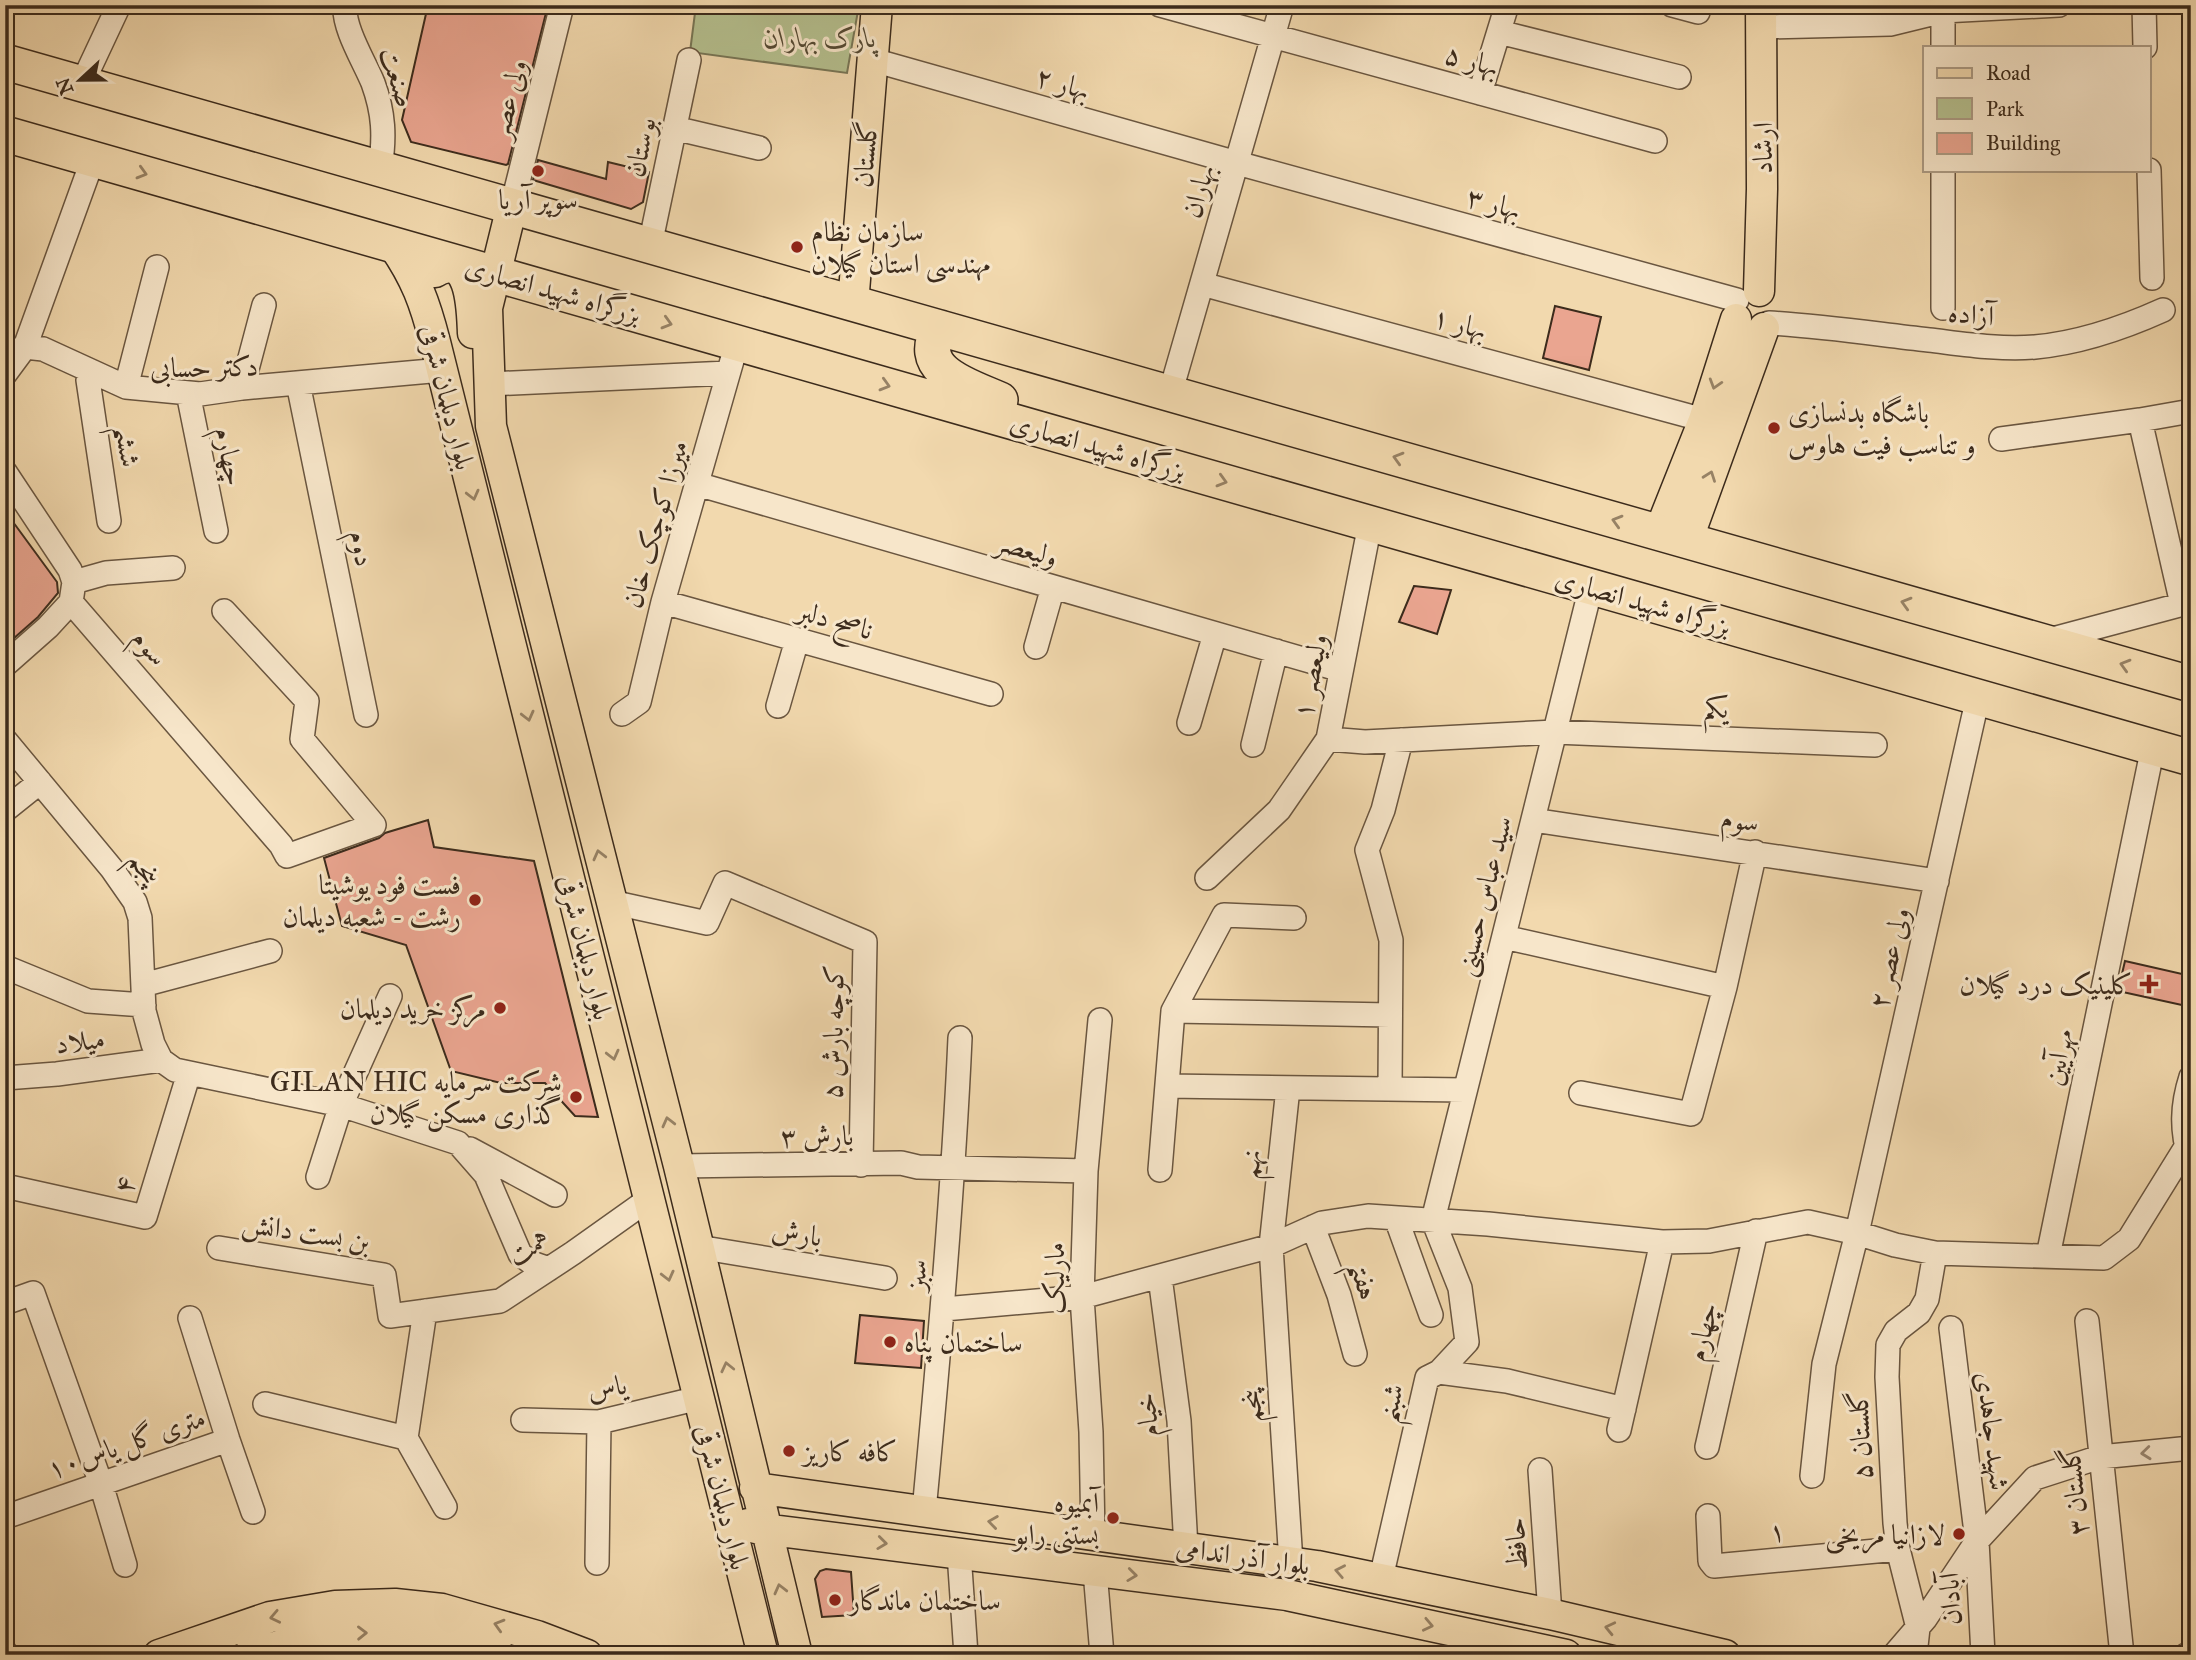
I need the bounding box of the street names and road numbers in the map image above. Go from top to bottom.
street label: بهار ۵ [1441,36,1503,85]
street label: صنعت [372,42,424,112]
street label: ولی عصر [481,56,536,145]
street label: بهار ۲ [1032,59,1094,108]
street label: بوستان [617,114,663,180]
street label: گلستان [845,119,885,189]
street label: ارشاد [1745,122,1780,174]
street label: بهاران [1174,160,1223,222]
street label: بهار ۳ [1463,179,1525,228]
street label: بزرگراه شهید انصاری [461,247,645,333]
street label: آزاده [1946,295,1998,334]
street label: بهار ۱ [1429,299,1491,348]
street label: بلوار دیلمان شرقی [412,320,483,474]
street label: دکتر حسابی [150,349,258,387]
street label: بزرگراه شهید انصاری [1006,403,1190,489]
street label: ششم [98,423,148,471]
street label: چهارم [200,423,253,490]
street label: میرزا کوچک خان [614,436,697,612]
street label: ولیعصر [989,523,1062,575]
street label: دوم [334,527,383,571]
street label: بزرگراه شهید انصاری [1551,559,1735,645]
street label: ناصح دلبر [788,592,877,654]
street label: سوم [119,621,176,678]
street label: ولیعصر ۱ [1285,631,1336,721]
street label: یکم [1703,690,1731,735]
street label: سوم [1718,800,1761,847]
street label: سید عباس حسینی [1446,812,1523,980]
street label: پنجم [114,844,170,899]
street label: بلوار دیلمان شرقی [550,870,621,1024]
street label: ولی عصر ۲ [1860,904,1919,1012]
street label: کوچه بارش ۵ [814,964,854,1100]
street label: میلاد [53,1021,107,1061]
street label: مهرآیین [2035,1025,2082,1089]
street label: بارش ۳ [780,1118,854,1154]
street label: نهم [1231,1148,1278,1181]
street label: ۴ [105,1172,143,1198]
street label: بن بست دانش [239,1205,373,1260]
street label: بارش [769,1212,825,1254]
street label: همت [500,1221,556,1273]
street label: مارلیک [1037,1242,1072,1314]
street label: هفتم [1332,1256,1387,1307]
street label: سبز [897,1258,935,1295]
street label: چهارم [1678,1299,1733,1367]
street label: یاس [585,1366,631,1407]
street label: شهید جاهدی [1967,1370,2018,1492]
street label: شبنم [1368,1380,1421,1428]
street label: پنجم [1232,1385,1279,1424]
street label: گلستان ۵ [1840,1389,1880,1481]
street label: خیام [1127,1390,1174,1439]
street label: ۱۰متری گل یاس [42,1400,210,1488]
street label: بلوار دیلمان شرقی [687,1420,758,1574]
street label: گلستان ۳ [2052,1445,2096,1537]
street label: ۱ [1767,1513,1787,1549]
street label: حافظ [1497,1517,1535,1571]
street label: بلوار آذر اندامی [1174,1529,1312,1583]
street label: آبادان [1931,1569,1969,1626]

